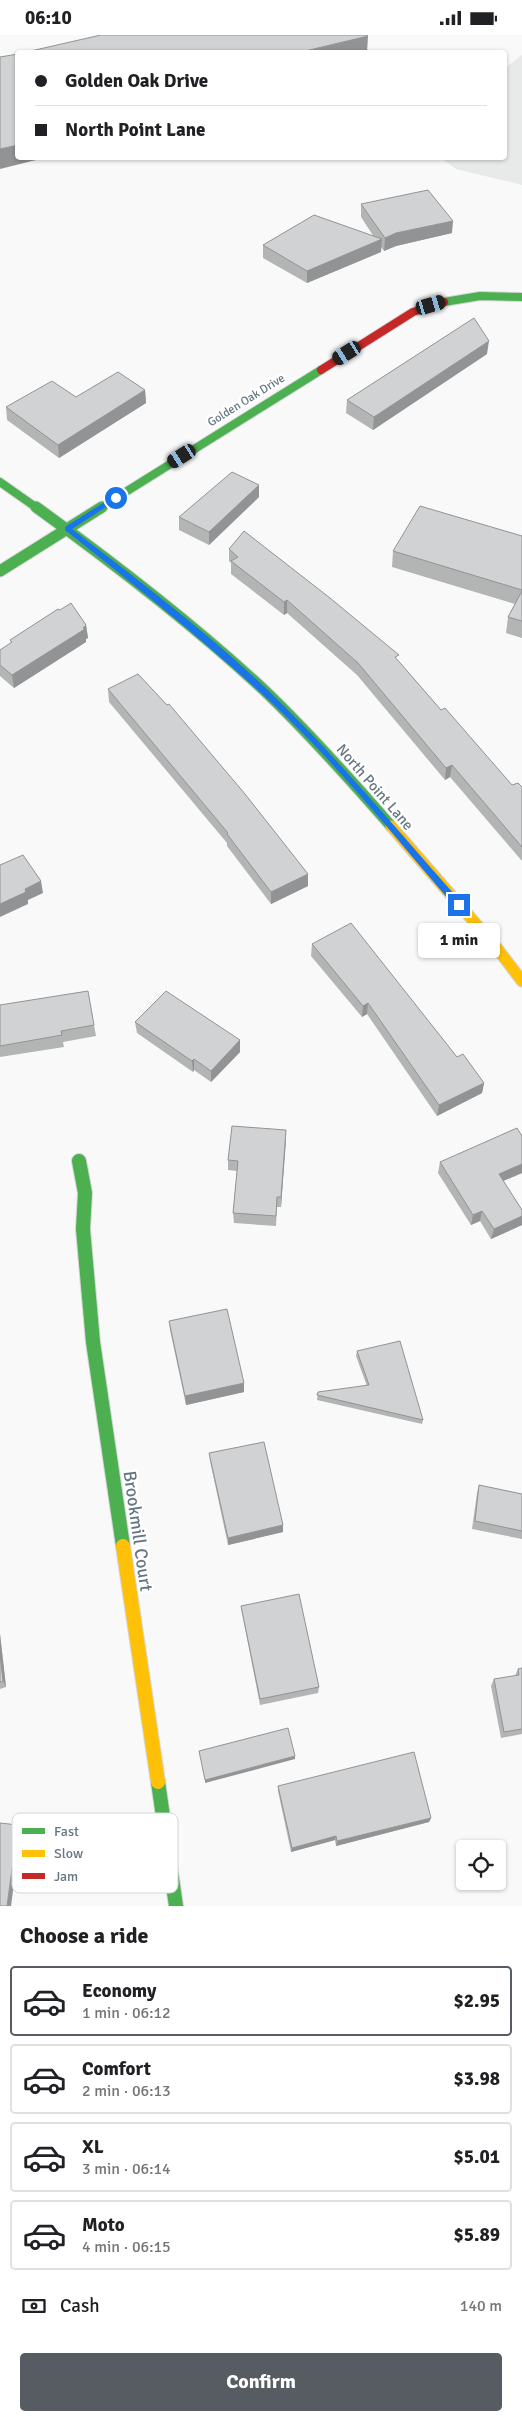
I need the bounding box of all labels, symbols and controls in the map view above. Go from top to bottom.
text: 06:10 [25,6,72,30]
text: Golden Oak Drive [65,69,208,93]
text: North Point Lane [65,118,206,142]
car [414,294,447,316]
car [330,339,363,367]
street label: Golden Oak Drive [205,371,288,430]
car [165,442,198,470]
route start [105,487,127,509]
street label: North Point Lane [333,740,417,834]
route end [448,894,470,916]
callout: 1 min [418,923,500,957]
text: 1 min [440,930,478,950]
street label: Brookmill Court [119,1469,157,1593]
legend [12,1813,178,1893]
text: Fast [54,1823,79,1840]
map controls [456,1840,506,1890]
button: locate [456,1840,506,1890]
text: Slow [54,1845,83,1862]
text: Jam [54,1868,78,1885]
text: Choose a ride [20,1922,148,1949]
icon: car [22,1979,67,2024]
text: Economy [82,1979,156,2003]
text: $2.95 [454,1989,500,2013]
text: 1 min · 06:12 [82,2003,171,2023]
icon: car [22,2057,67,2102]
text: Comfort [82,2057,151,2081]
text: $3.98 [454,2067,500,2091]
text: 2 min · 06:13 [82,2081,171,2101]
icon: car [22,2135,67,2180]
text: XL [82,2135,104,2159]
text: $5.01 [454,2145,500,2169]
text: 3 min · 06:14 [82,2159,171,2179]
icon: car [22,2213,67,2258]
text: Moto [82,2213,125,2237]
text: $5.89 [454,2223,500,2247]
text: 4 min · 06:15 [82,2237,171,2257]
icon: cash [20,2292,48,2320]
text: Cash [60,2294,100,2318]
text: 140 m [460,2296,502,2316]
button: Confirm [20,2353,502,2411]

